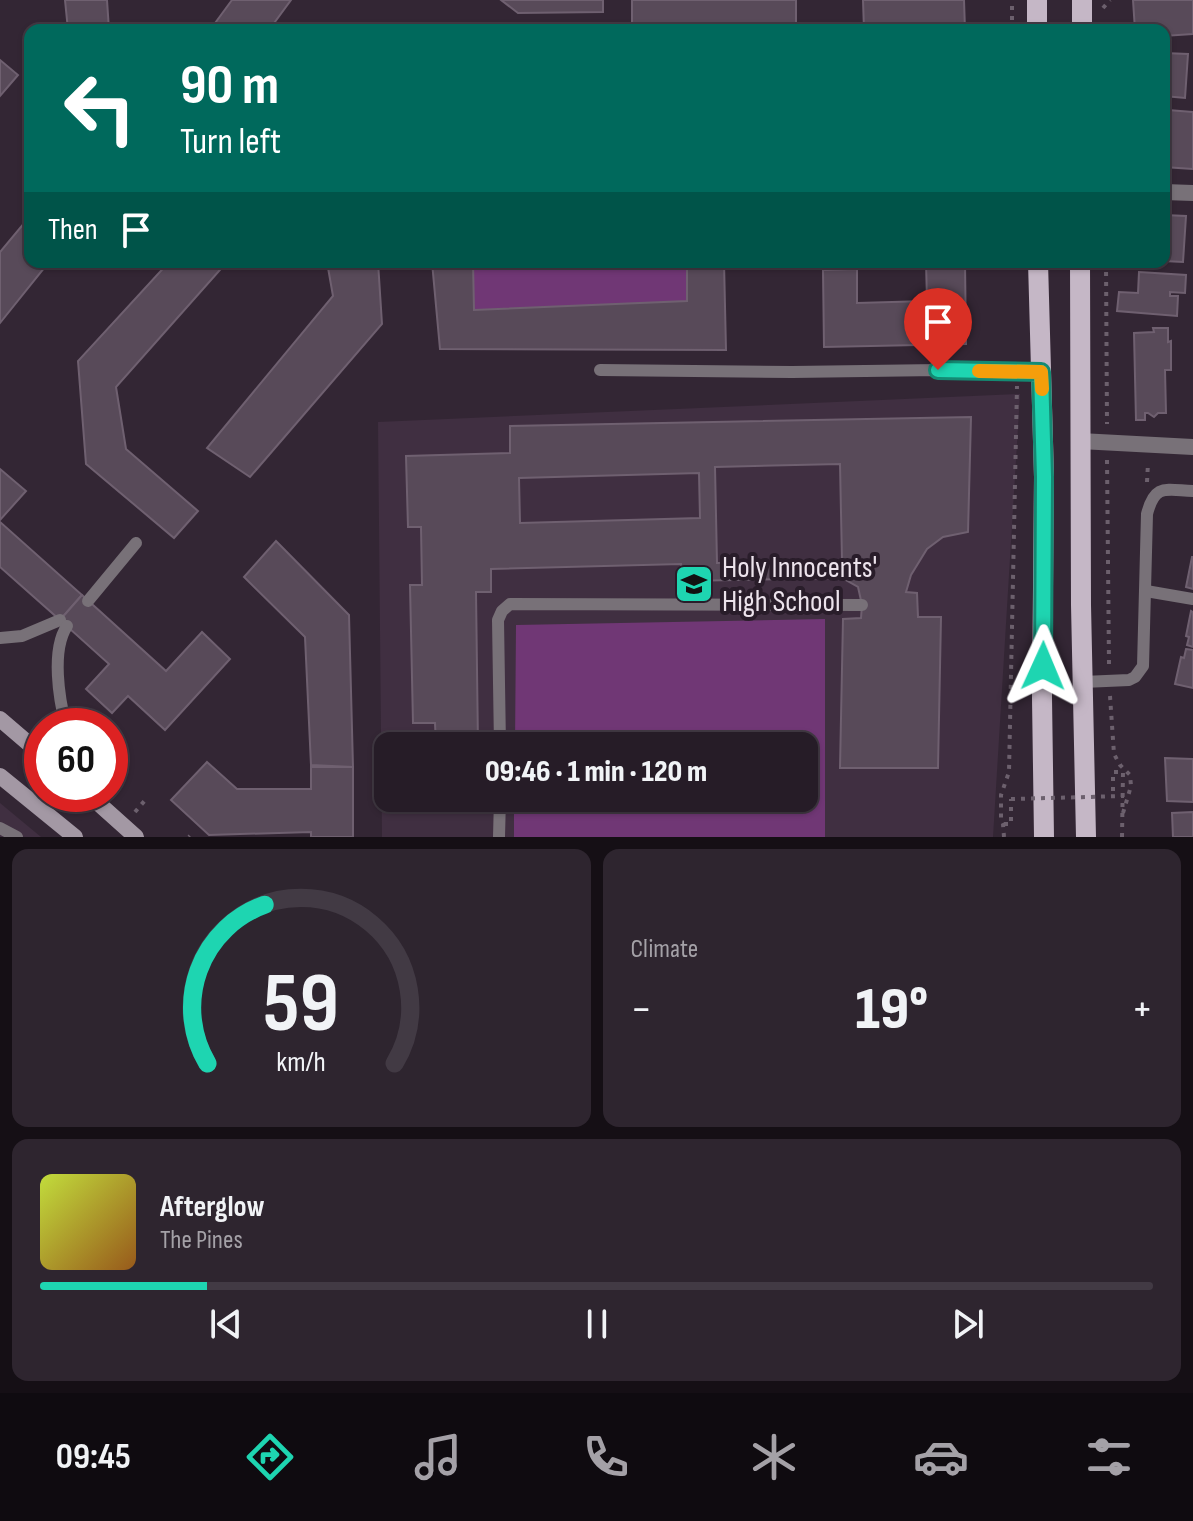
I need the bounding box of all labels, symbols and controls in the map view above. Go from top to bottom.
text: 90 m [180,53,279,120]
icon: left [48,56,152,160]
text: Turn left [180,121,281,164]
icon: arrive [114,208,158,252]
text: Then [48,212,98,248]
pin [904,288,972,370]
icon: arrive [916,300,960,344]
place label: Holy Innocents' High School [722,550,877,620]
school or university icon: Holy Innocents' High School [673,563,715,605]
position arrow [1001,624,1085,708]
speed limit sign: 60 [24,708,128,812]
text: 09:46 · 1 min · 120 m [485,754,707,790]
text: Climate [631,934,698,965]
text: 59 [263,955,339,1055]
text: 19° [855,974,928,1046]
text: − [631,983,652,1036]
text: + [1131,983,1153,1036]
text: km/h [277,1045,326,1080]
text: Afterglow [160,1189,265,1225]
text: The Pines [160,1225,243,1256]
icon: previous [204,1302,248,1346]
icon: pause [575,1302,619,1346]
icon: next [946,1302,990,1346]
icon: directions [242,1429,298,1485]
icon: music [410,1429,466,1485]
icon: phone [578,1429,634,1485]
icon: climate [746,1429,802,1485]
icon: car [913,1429,969,1485]
icon: filters [1081,1429,1137,1485]
text: 09:45 [56,1436,131,1479]

